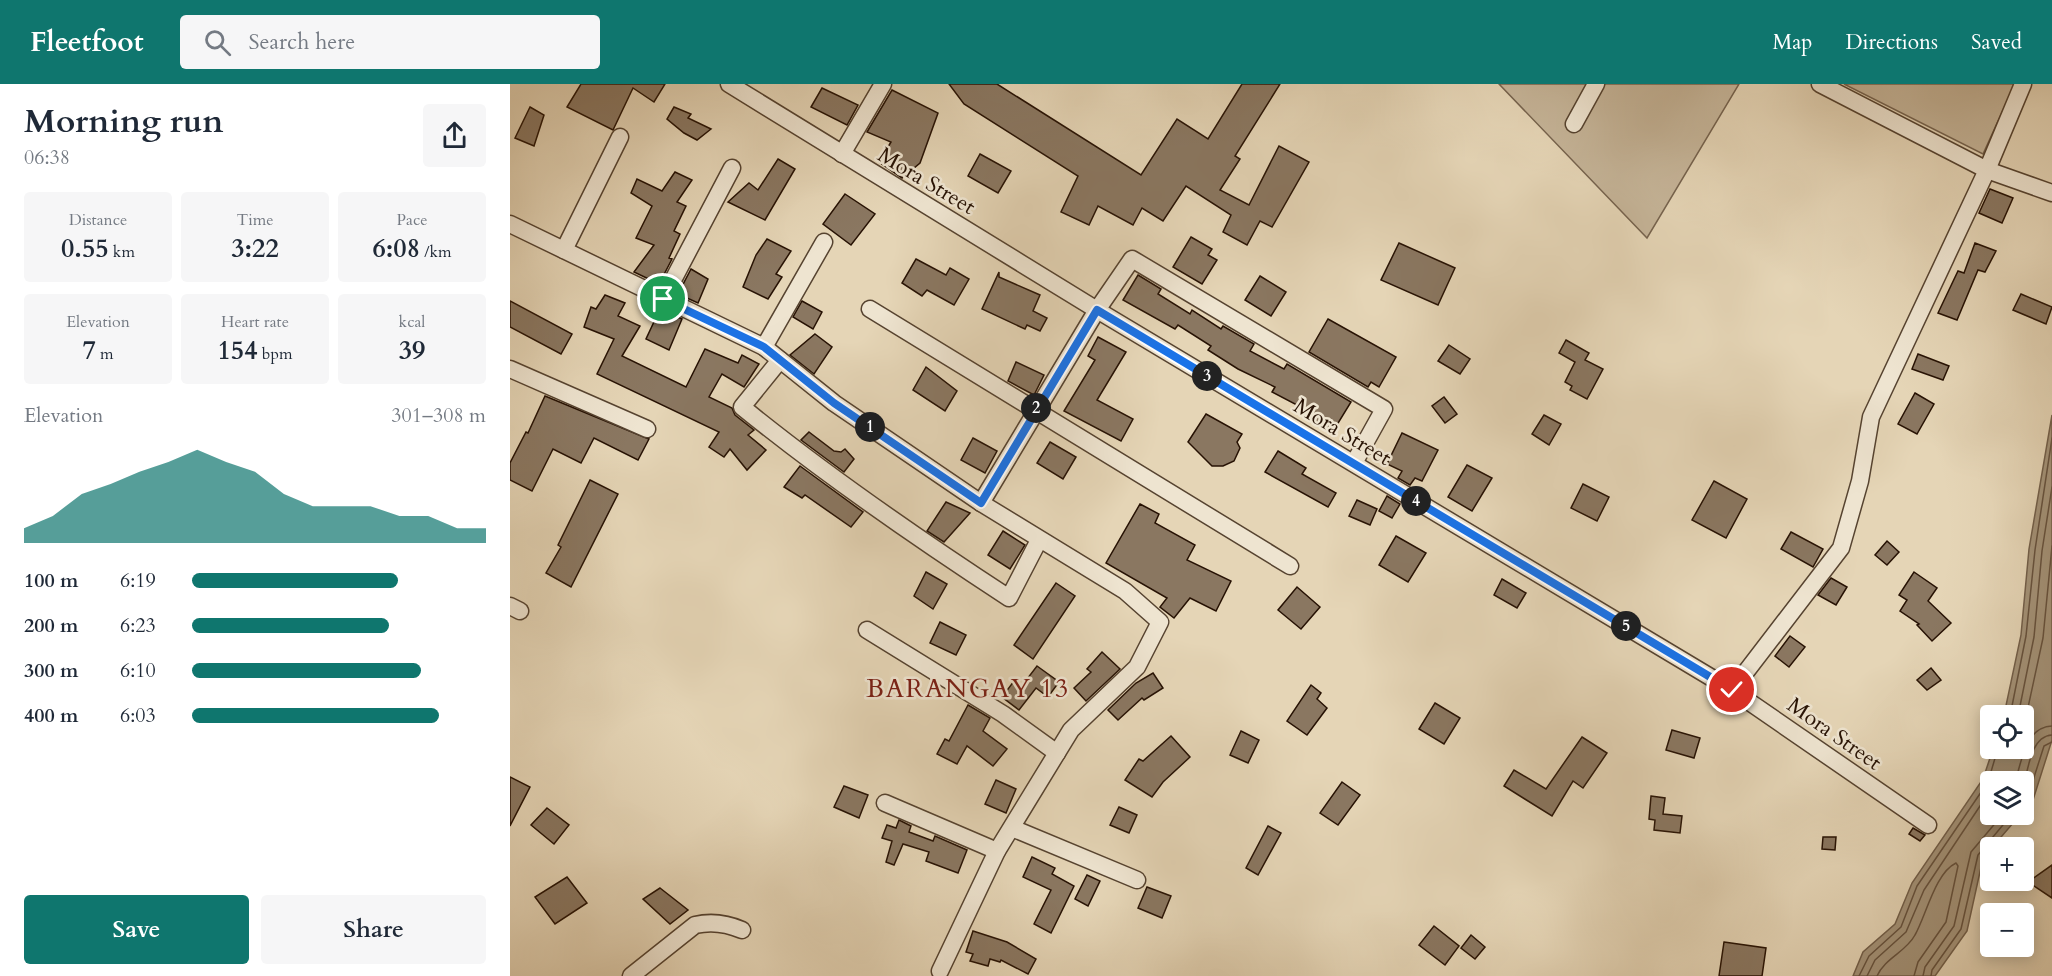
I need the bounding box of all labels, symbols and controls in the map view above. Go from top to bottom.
search box [180,15,600,69]
text: Fleetfoot [30,23,144,61]
icon: search [201,26,234,59]
text: Search here [249,27,355,57]
text: Map [1772,28,1812,57]
text: Directions [1845,28,1938,57]
text: Saved [1971,28,2022,57]
text: Morning run [24,99,224,144]
button: share [423,104,486,167]
street label: Mora Street [872,140,981,222]
text: 06:38 [24,144,70,171]
text: Distance [69,209,127,231]
text: Time [236,209,274,231]
text: Pace [397,209,427,231]
text: 0.55 [61,231,109,266]
text: 3:22 [231,231,279,266]
text: 6:08 [372,231,420,266]
text: km [109,241,135,263]
text: /km [420,241,452,263]
pin [637,273,688,324]
icon: arrive [646,282,679,315]
text: Elevation [66,311,130,333]
text: Heart rate [221,311,289,333]
text: kcal [399,311,425,333]
text: 7 [82,333,96,368]
text: 154 [218,333,258,368]
text: 39 [399,333,425,368]
text: m [96,343,114,365]
text: bpm [258,343,292,365]
pin: 3 [1192,361,1222,391]
text: 3 [1203,365,1211,387]
street label: Mora Street [1288,391,1397,473]
pin: 2 [1021,393,1051,423]
text: 2 [1032,397,1040,419]
text: Elevation [24,402,103,429]
text: 301–308 m [391,402,486,429]
pin: 1 [855,412,885,442]
text: 1 [866,416,874,438]
pin: 4 [1401,486,1431,516]
text: 4 [1412,490,1420,512]
text: 100 m [24,567,79,594]
text: 6:19 [120,567,156,594]
pin: 5 [1611,611,1641,641]
text: 200 m [24,612,79,639]
text: 6:23 [120,612,156,639]
text: 5 [1622,615,1630,637]
text: 300 m [24,657,79,684]
text: 6:10 [120,657,156,684]
pin [1706,664,1757,715]
district label: BARANGAY 13 [866,671,1070,706]
icon: check [1715,673,1748,706]
street label: Mora Street [1781,690,1888,777]
text: 400 m [24,702,79,729]
text: 6:03 [120,702,156,729]
map controls [1980,705,2034,957]
button: locate [1980,705,2034,759]
button: layers [1980,771,2034,825]
button: + [1980,837,2034,891]
button: Save [24,895,249,964]
button: Share [261,895,486,964]
button: − [1980,903,2034,957]

